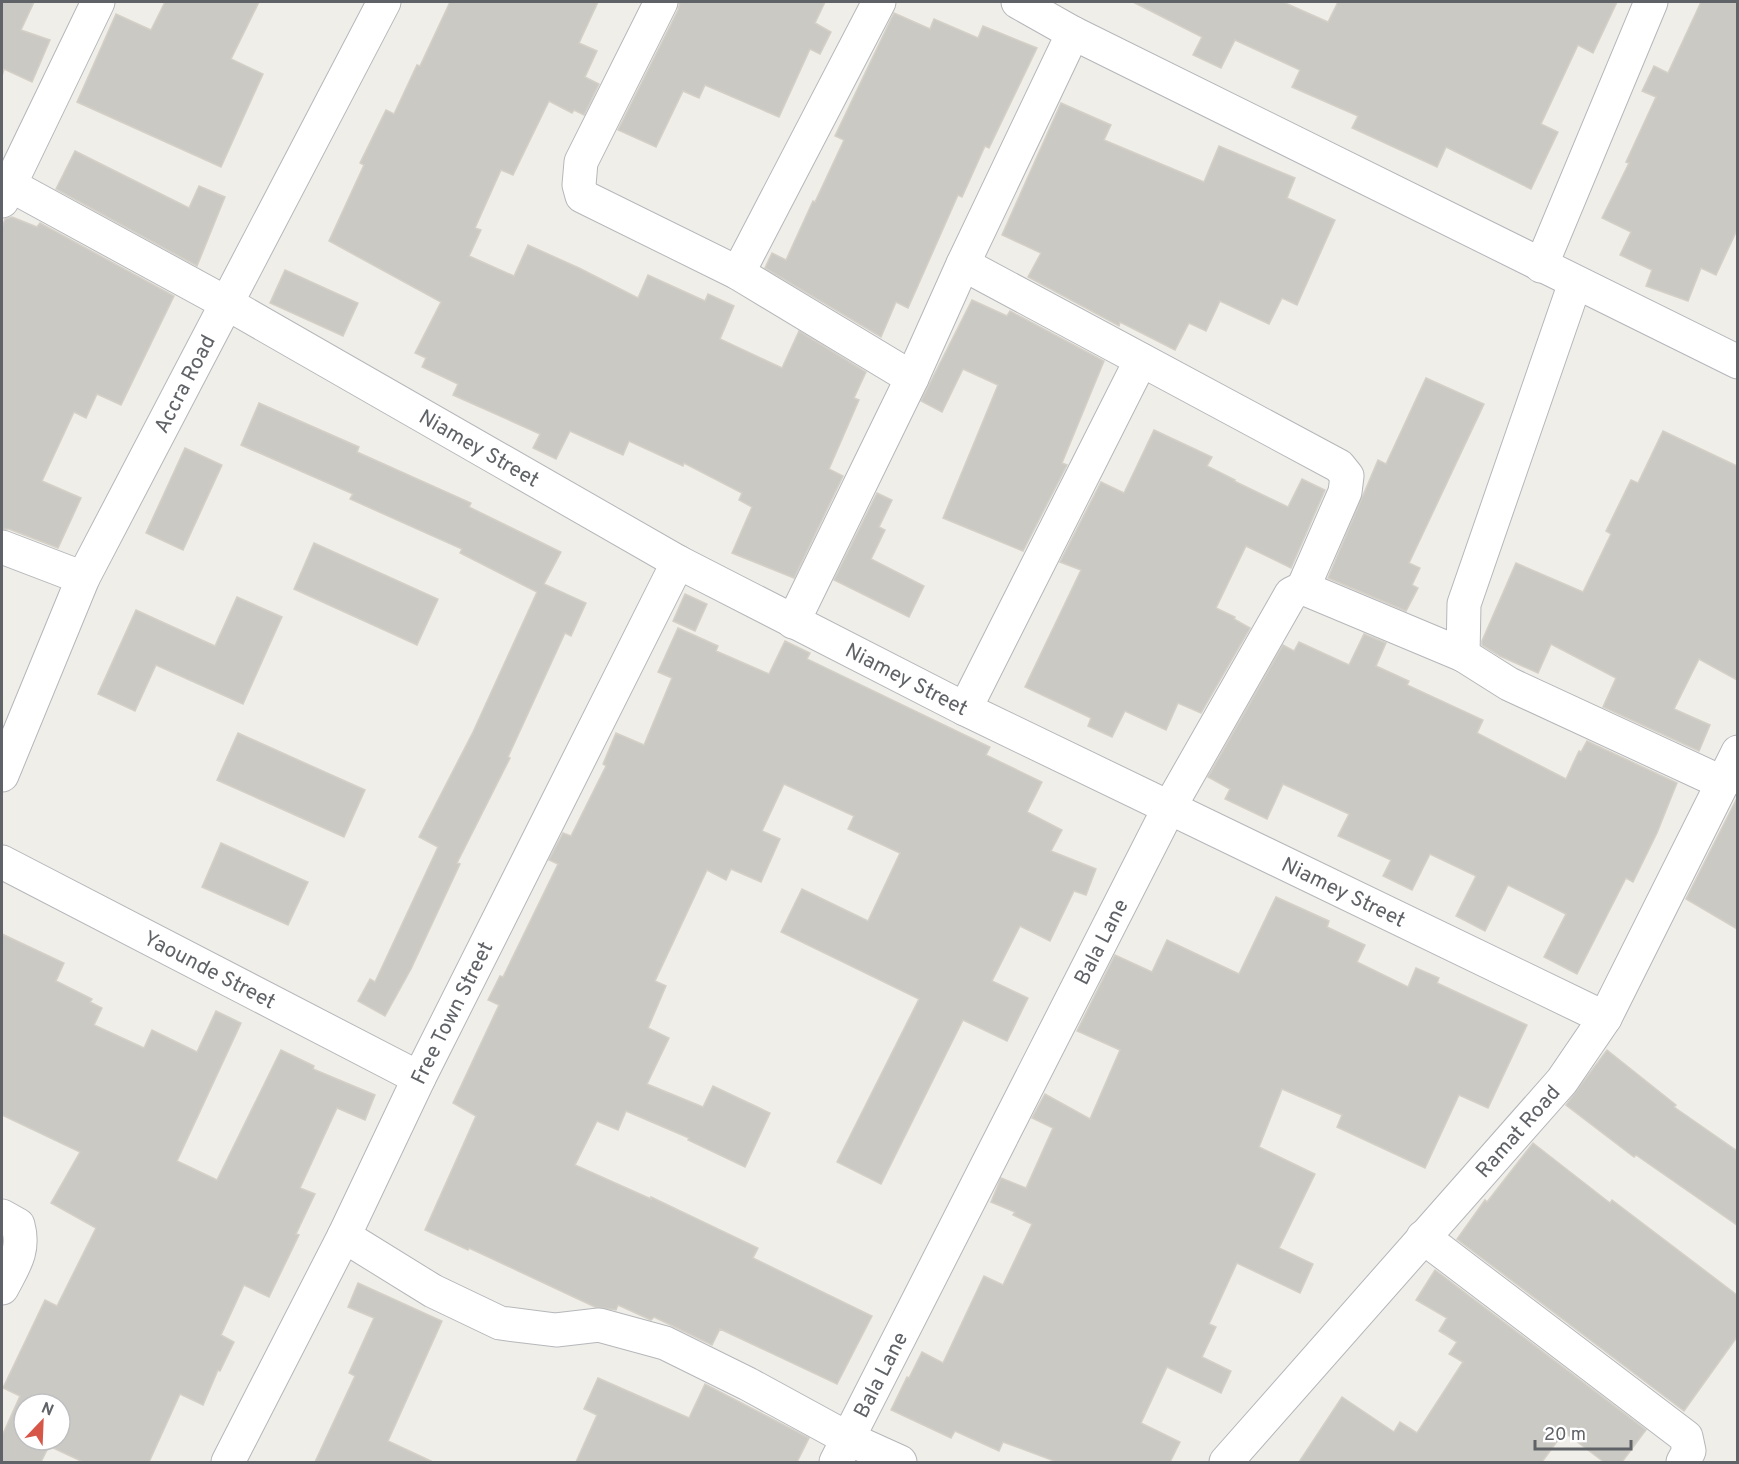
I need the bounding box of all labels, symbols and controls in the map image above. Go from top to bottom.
street label: Accra Road [149,331,223,439]
street label: Niamey Street [413,404,544,495]
street label: Niamey Street [840,638,972,723]
street label: Niamey Street [1277,852,1409,935]
street label: Bala Lane [1069,895,1135,990]
street label: Yaounde Street [138,926,280,1016]
street label: Free Town Street [406,937,500,1089]
street label: Ramat Road [1471,1080,1567,1184]
street label: Bala Lane [849,1328,915,1423]
north arrow [12,1392,72,1452]
text: N [38,1399,56,1421]
scale bar [1535,1413,1631,1451]
text: 20 m [1544,1424,1586,1447]

